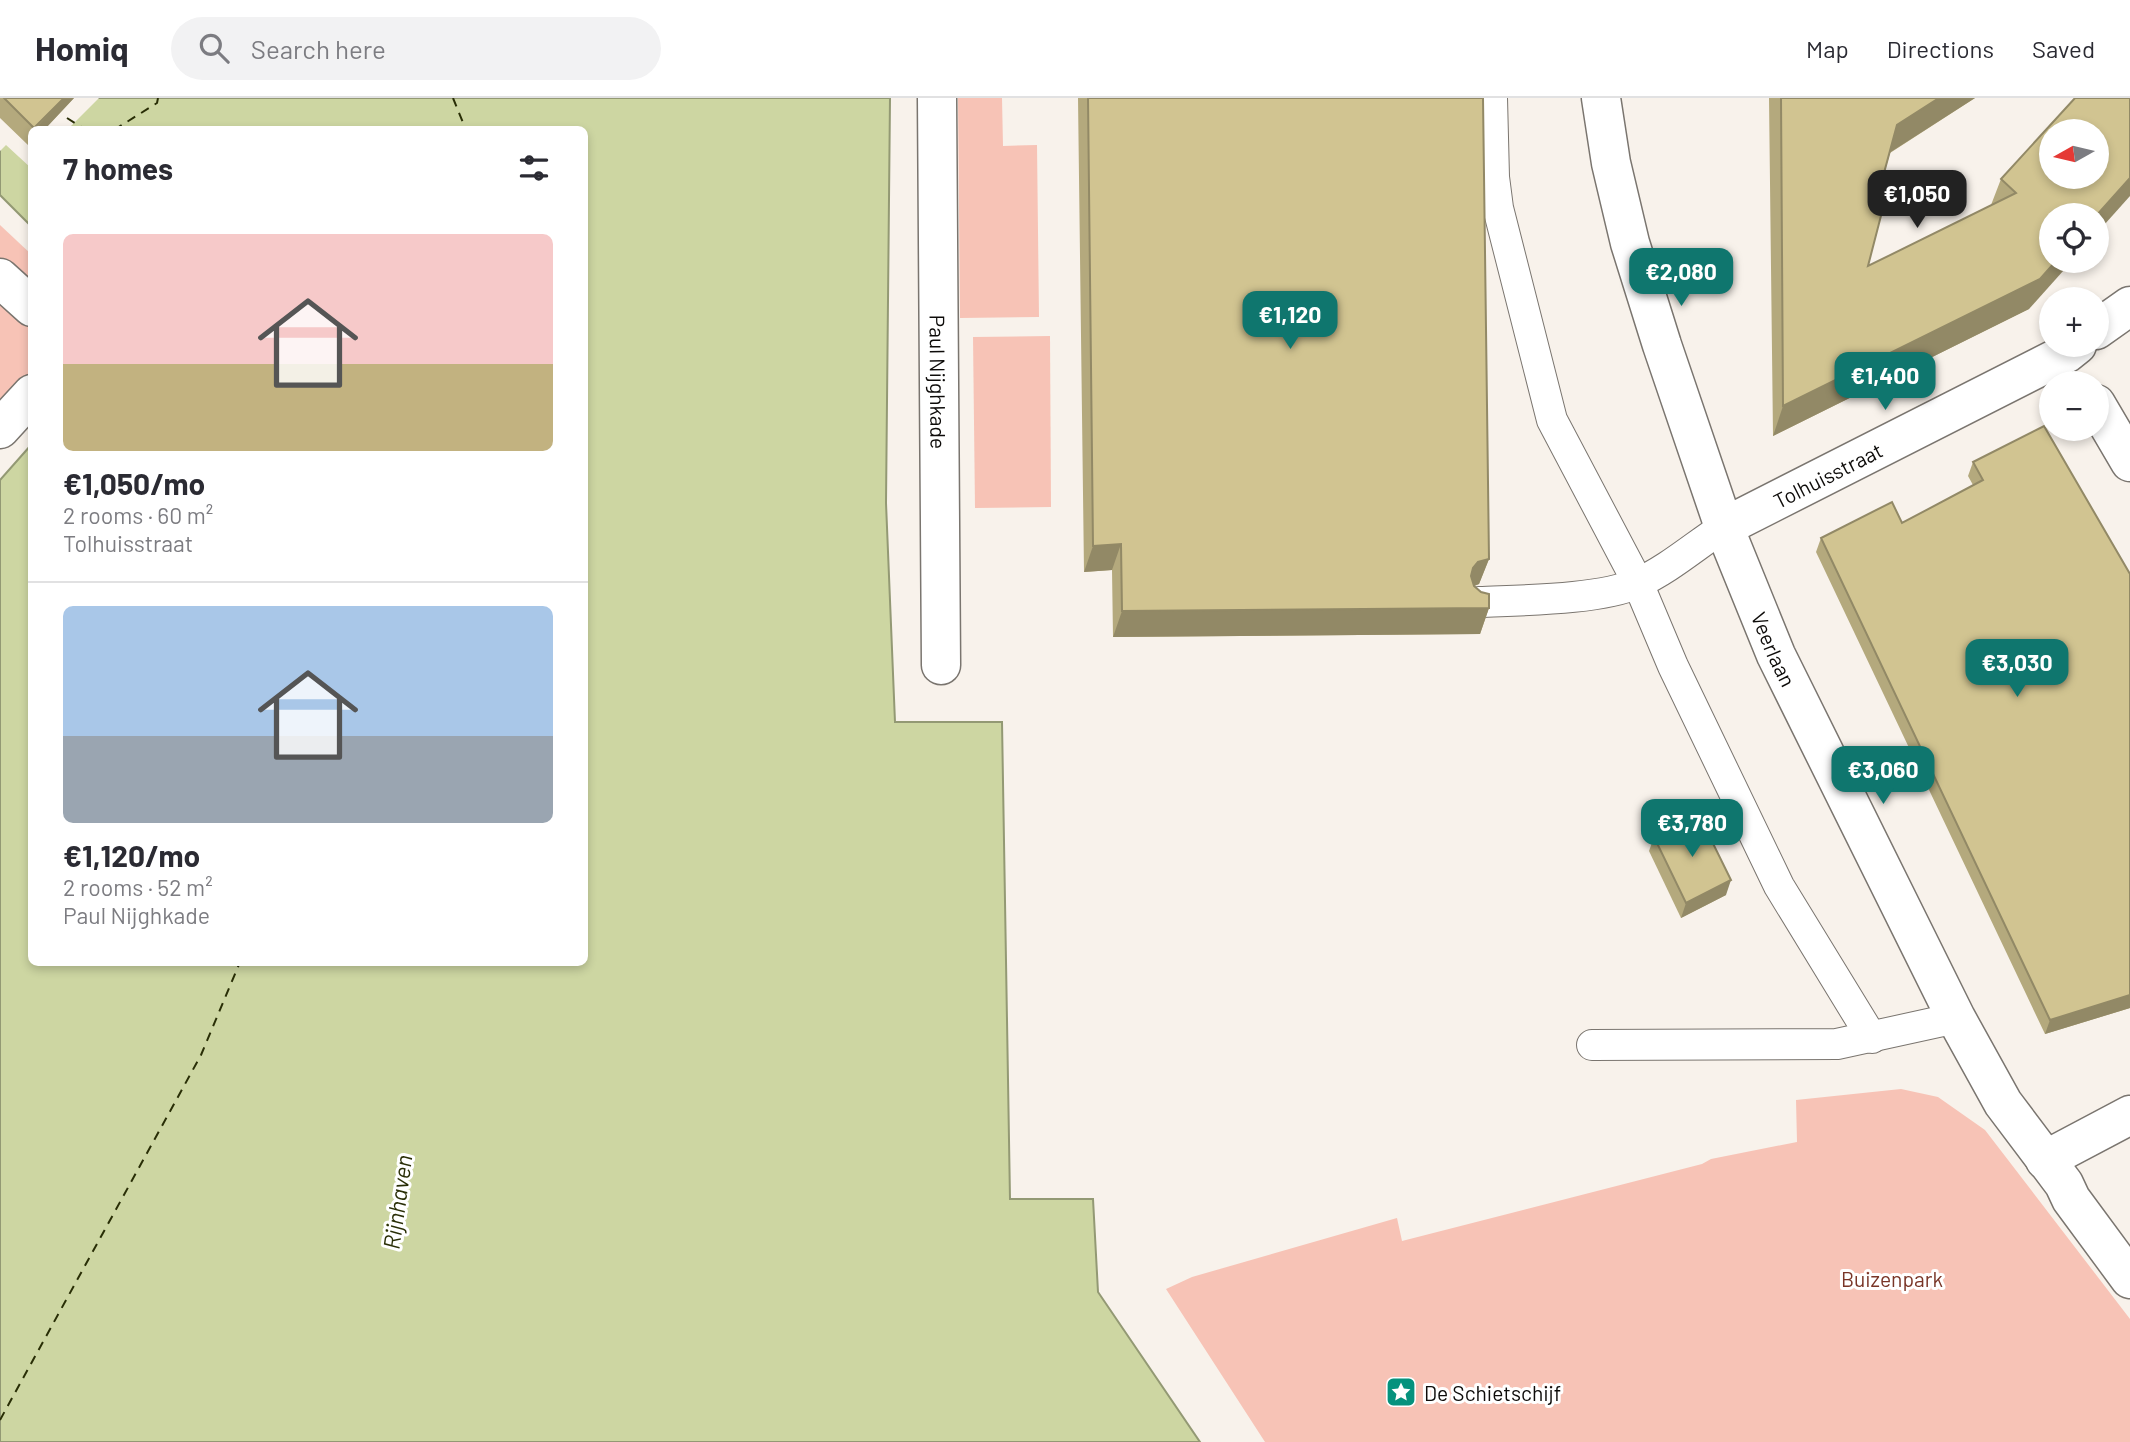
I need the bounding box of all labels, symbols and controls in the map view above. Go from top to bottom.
search box [171,17,661,80]
text: Homiq [35,28,129,68]
icon: search [195,29,233,67]
text: Search here [251,33,386,64]
text: Map [1806,34,1849,63]
text: Directions [1887,34,1994,63]
text: Saved [2032,34,2095,63]
north arrow [2039,119,2109,189]
map controls [2039,119,2109,441]
icon: filters [515,149,553,187]
text: 7 homes [63,150,173,186]
pin: €1,050 [1860,170,1974,230]
text: €1,050 [1884,179,1950,207]
button: locate [2039,203,2109,273]
pin: €2,080 [1624,248,1738,308]
text: €2,080 [1645,257,1717,285]
icon: home [245,280,371,406]
button: + [2039,287,2109,357]
pin: €1,120 [1233,292,1347,351]
text: €1,120 [1259,300,1321,328]
street label: Paul Nijghkade [926,315,952,449]
pin: €1,400 [1828,352,1942,412]
text: €1,400 [1851,361,1919,389]
button: − [2039,371,2109,441]
street label: Tolhuisstraat [1769,436,1886,513]
text: €1,050/mo [63,465,205,501]
text: 2 rooms · 60 m² [63,501,213,529]
text: Tolhuisstraat [63,529,193,557]
street label: Veerlaan [1747,608,1802,690]
pin: €3,030 [1960,640,2074,699]
text: €3,030 [1981,648,2053,676]
icon: home [245,652,371,778]
pin: €3,060 [1826,746,1940,806]
text: €3,060 [1847,755,1919,783]
pin: €3,780 [1635,800,1749,859]
text: €3,780 [1657,808,1727,836]
text: €1,120/mo [63,837,200,873]
text: 2 rooms · 52 m² [63,873,213,901]
text: Paul Nijghkade [63,901,210,929]
water label: Rijnhaven [377,1153,417,1251]
park label: Buizenpark [1841,1266,1943,1291]
place icon: De Schietschijf [1384,1375,1418,1409]
place label: De Schietschijf [1424,1380,1561,1405]

